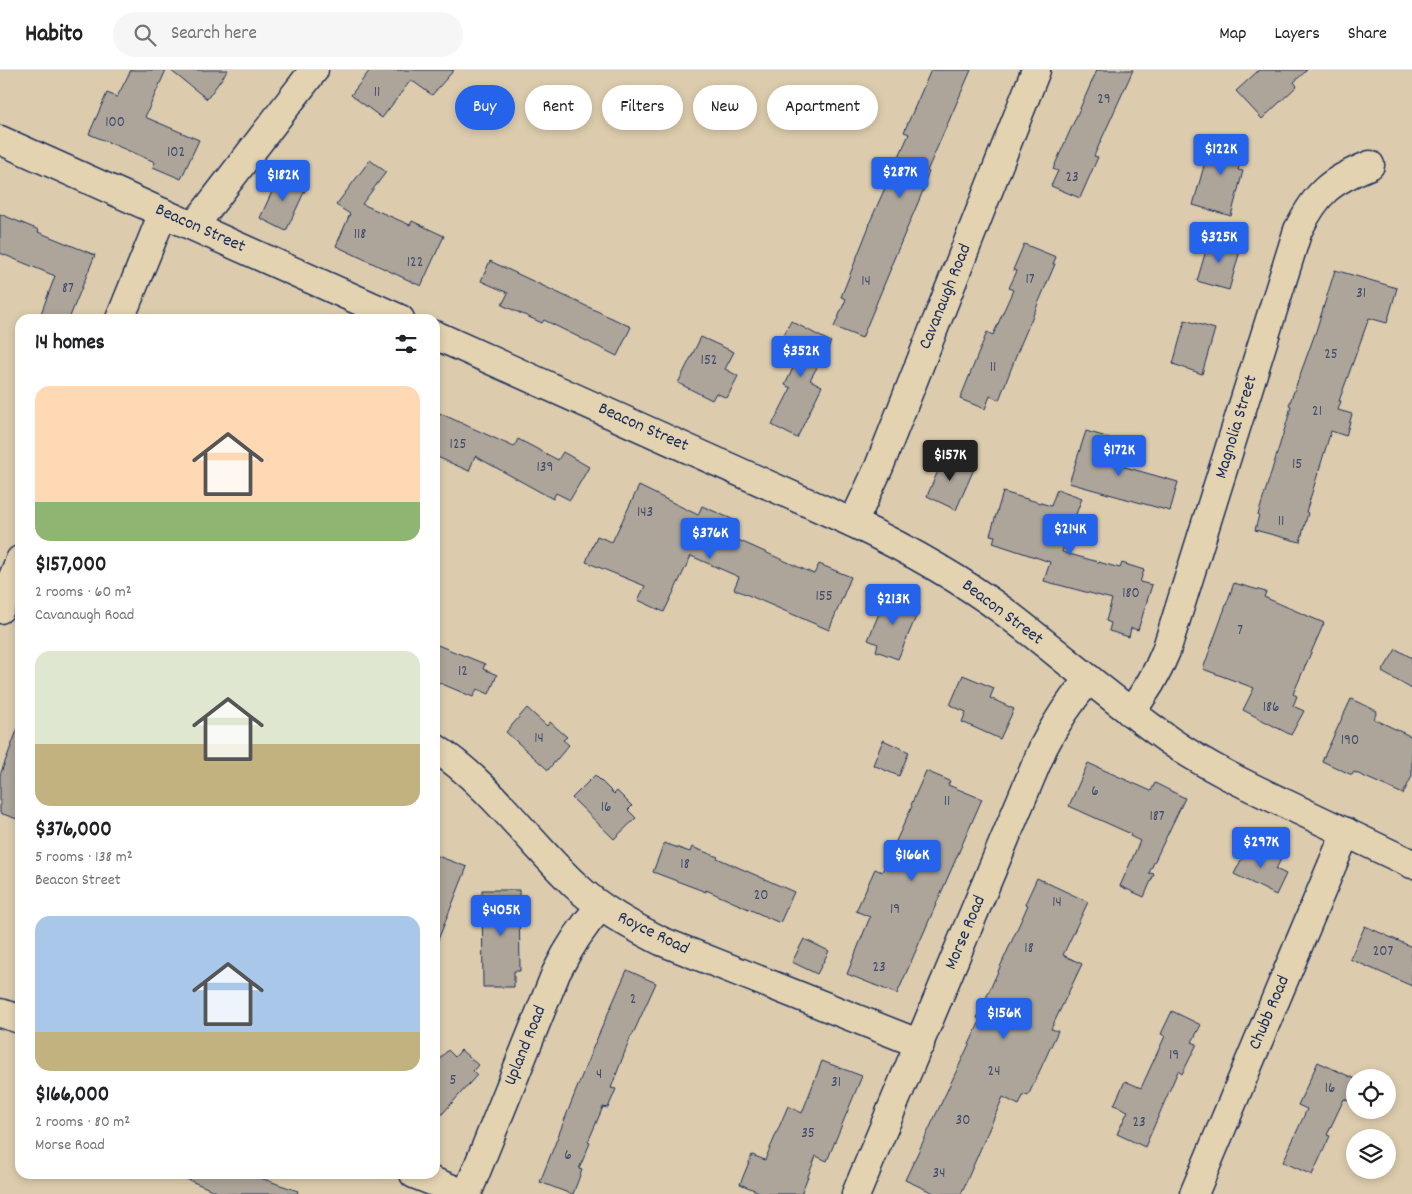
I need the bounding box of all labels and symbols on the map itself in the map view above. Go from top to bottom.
house number: 11 [374,82,380,104]
house number: 29 [1097,89,1111,111]
house number: 100 [105,112,125,134]
pin: $122K [1186,134,1256,176]
house number: 102 [167,142,185,164]
pin: $287K [865,156,935,199]
pin: $182K [248,160,318,202]
house number: 23 [1065,167,1079,189]
street label: Beacon Street [151,198,249,260]
pin: $325K [1184,222,1254,264]
house number: 118 [354,224,366,246]
street label: Cavanaugh Road [913,241,979,353]
house number: 122 [407,252,423,274]
house number: 17 [1025,269,1035,291]
house number: 14 [861,271,871,293]
house number: 87 [62,278,74,300]
house number: 31 [1356,283,1366,305]
pin: $352K [766,336,836,378]
house number: 25 [1324,344,1338,366]
house number: 152 [701,350,717,372]
house number: 11 [990,357,996,379]
street label: Magnolia Street [1209,372,1265,482]
street label: Beacon Street [594,397,692,459]
house number: 21 [1312,401,1322,423]
house number: 125 [450,434,466,456]
pin: $172K [1084,434,1154,477]
pin: $157K [915,440,985,482]
house number: 15 [1292,454,1302,476]
house number: 139 [537,457,553,479]
house number: 143 [637,502,653,524]
house number: 11 [1278,511,1284,533]
pin: $214K [1035,514,1105,556]
pin: $376K [675,518,745,560]
street label: Beacon Street [956,574,1048,652]
house number: 180 [1122,583,1140,605]
pin: $213K [858,584,928,626]
house number: 155 [815,586,833,608]
house number: 7 [1237,620,1243,642]
house number: 12 [458,661,468,683]
house number: 186 [1263,697,1279,719]
house number: 14 [534,728,544,750]
house number: 190 [1341,730,1359,752]
house number: 6 [1091,781,1099,803]
house number: 11 [944,791,950,813]
house number: 16 [601,797,611,819]
house number: 187 [1149,806,1165,828]
pin: $297K [1226,826,1296,869]
pin: $166K [877,840,947,882]
house number: 18 [680,854,690,876]
house number: 20 [754,885,768,907]
street label: Morse Road [939,892,993,974]
house number: 14 [1052,892,1062,914]
pin: $405K [466,894,536,937]
house number: 19 [890,899,900,921]
street label: Royce Road [613,906,693,962]
house number: 18 [1024,938,1034,960]
house number: 207 [1373,941,1393,963]
house number: 23 [872,957,886,979]
street label: Chubb Road [1243,972,1297,1054]
house number: 2 [630,989,636,1011]
pin: $156K [969,998,1039,1040]
street label: Upland Road [499,1002,553,1090]
house number: 19 [1169,1045,1179,1067]
house number: 24 [988,1061,1000,1083]
house number: 4 [596,1064,602,1086]
house number: 5 [450,1070,457,1092]
house number: 31 [831,1072,841,1094]
house number: 16 [1325,1078,1335,1100]
house number: 30 [956,1110,970,1132]
house number: 23 [1132,1112,1146,1134]
house number: 35 [801,1123,815,1145]
house number: 6 [564,1145,572,1167]
house number: 34 [933,1163,945,1185]

